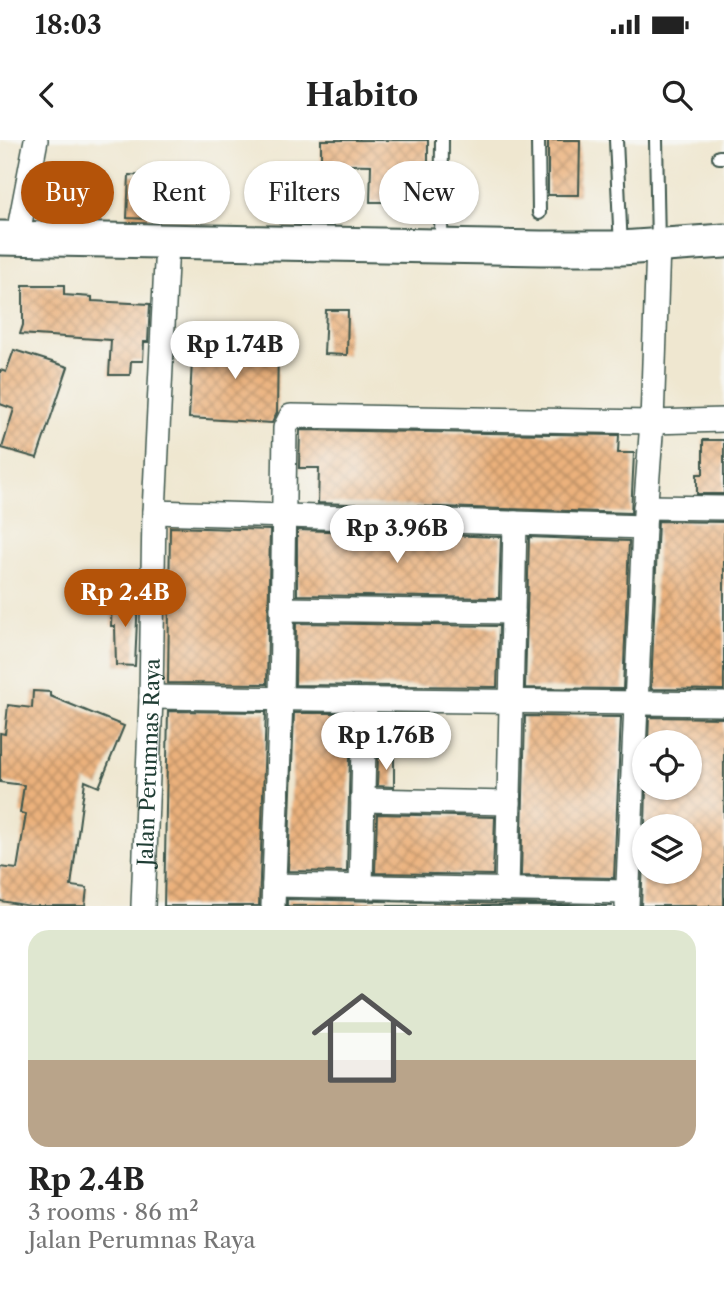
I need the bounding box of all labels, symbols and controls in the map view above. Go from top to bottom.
text: 18:03 [35,9,102,41]
text: Habito [306,75,418,114]
icon: back [28,76,66,114]
icon: search [658,76,696,114]
chip: Buy [21,161,114,224]
chip: Rent [128,161,230,224]
chip: Filters [244,161,365,224]
chip: New [379,161,479,224]
pin: Rp 1.74B [163,322,307,381]
text: Rp 1.74B [186,330,284,358]
pin: Rp 3.96B [325,506,469,565]
text: Rp 3.96B [346,514,448,542]
pin: Rp 2.4B [60,570,190,629]
text: Rp 2.4B [80,578,170,606]
street label: Jalan Perumnas Raya [132,657,164,869]
pin: Rp 1.76B [314,712,458,772]
text: Rp 1.76B [337,721,435,749]
map controls [632,730,702,884]
button: locate [632,730,702,800]
button: layers [632,814,702,884]
icon: home [299,975,425,1101]
text: Rp 2.4B [28,1161,145,1198]
text: 3 rooms · 86 m² [28,1198,199,1226]
text: Jalan Perumnas Raya [28,1226,256,1254]

